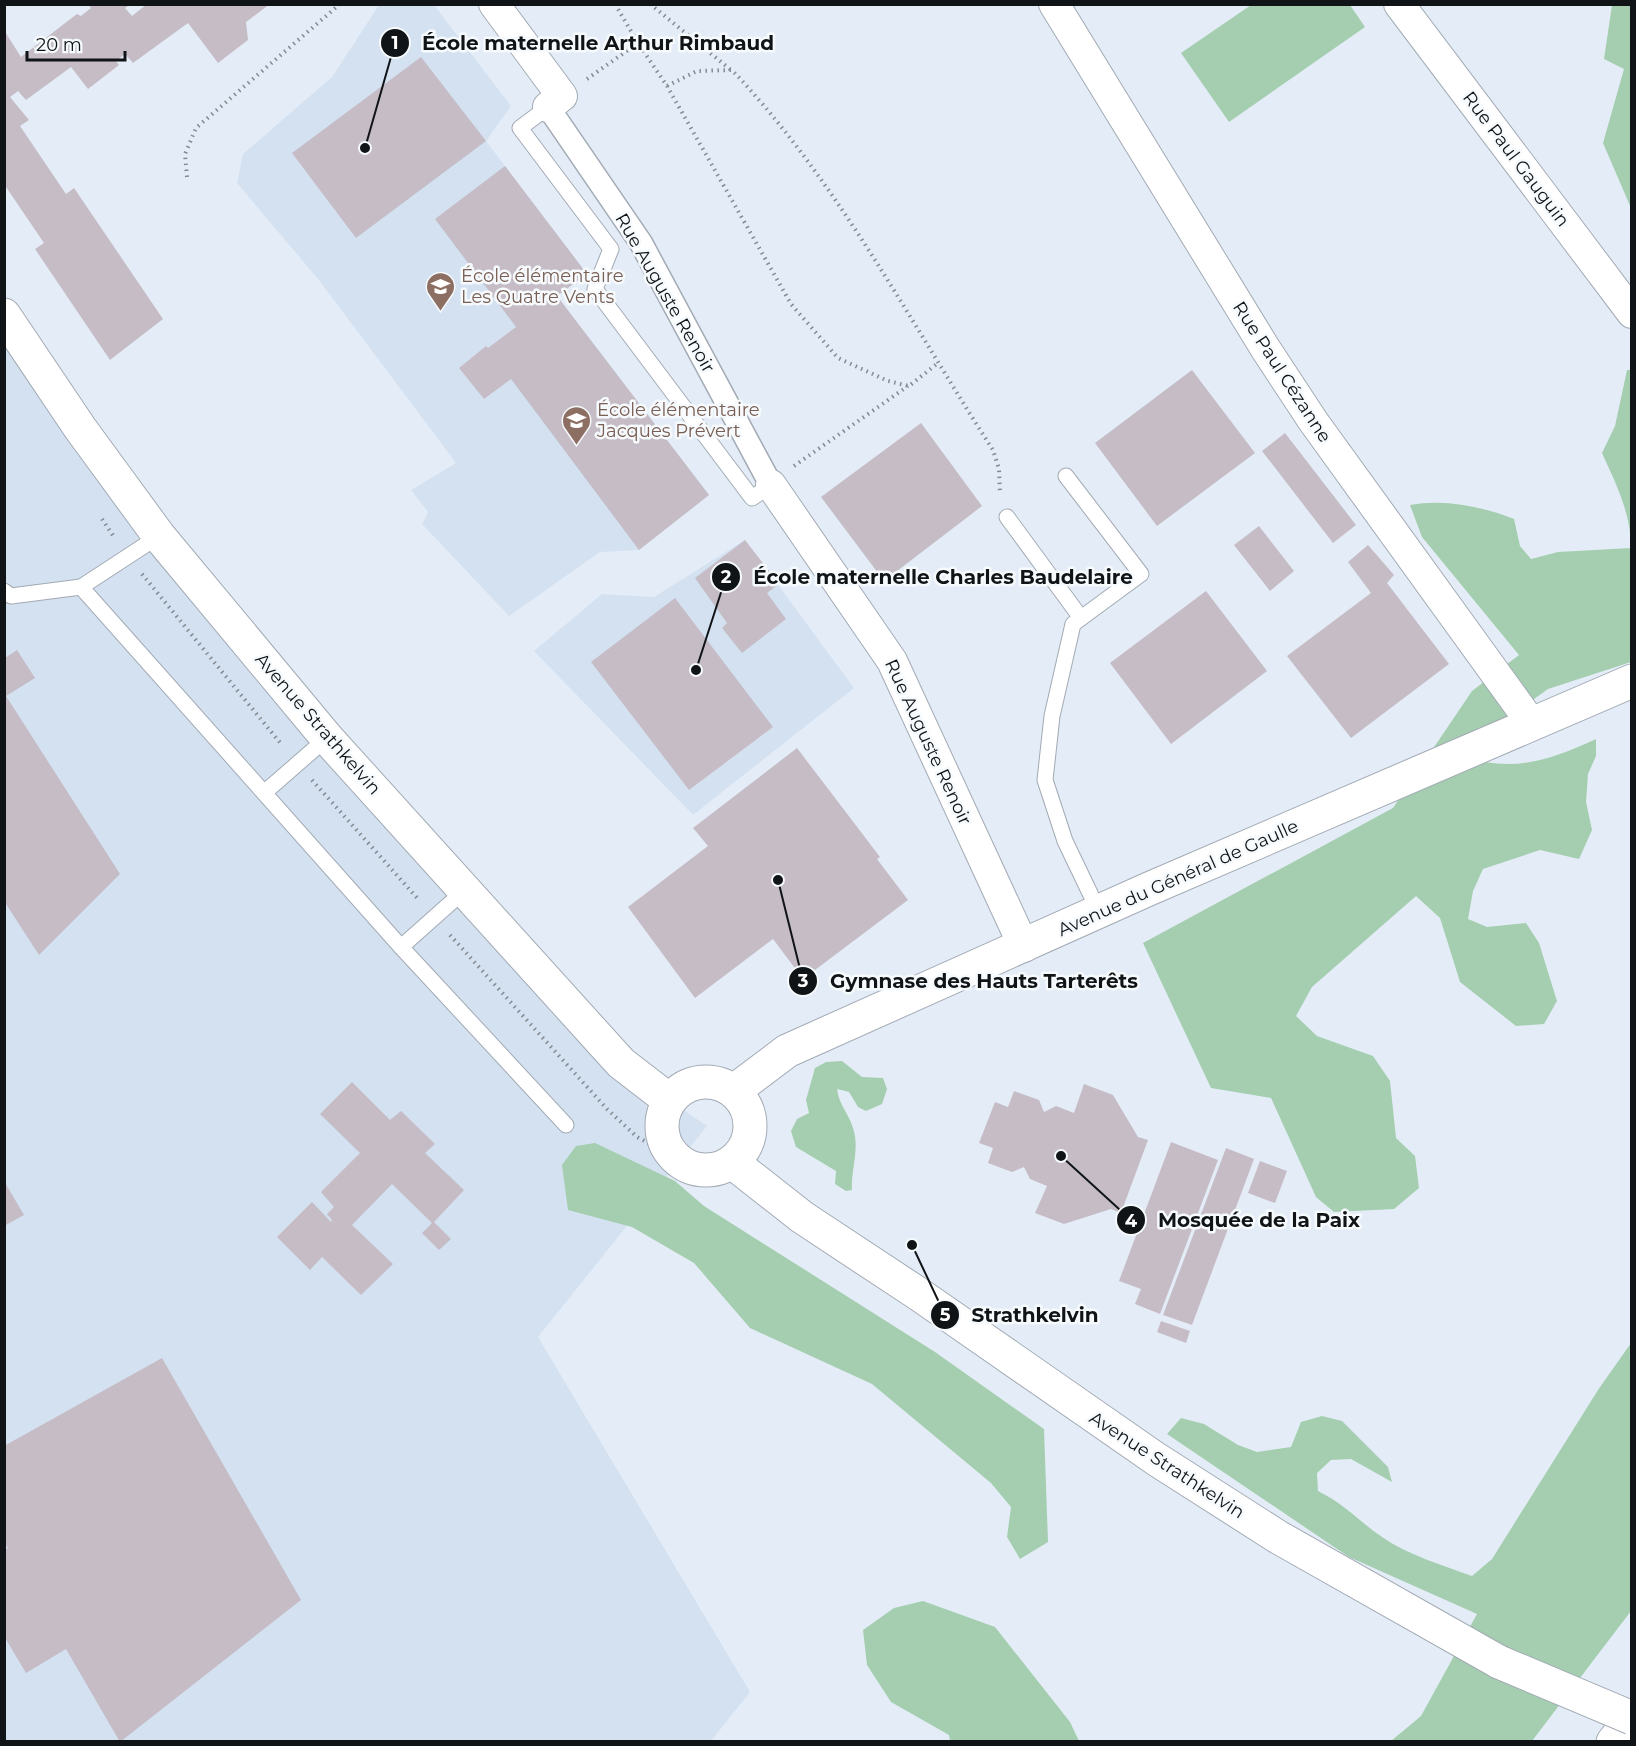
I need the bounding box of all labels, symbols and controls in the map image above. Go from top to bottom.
scale bar [27,24,124,62]
callout: École maternelle Arthur Rimbaud [380,24,786,62]
text: École maternelle Arthur Rimbaud [422,31,774,55]
text: 1 [391,32,399,54]
text: 20 m [36,34,82,56]
street label: Rue Paul Gauguin [1458,87,1574,231]
street label: Rue Auguste Renoir [610,209,720,377]
place label: École élémentaire Les Quatre Vents [461,265,624,308]
school or university icon: École élémentaire Les Quatre Vents [424,270,456,312]
street label: Rue Paul Cézanne [1228,297,1336,447]
place label: École élémentaire Jacques Prévert [596,399,760,442]
school or university icon: École élémentaire Jacques Prévert [560,404,592,446]
callout: École maternelle Charles Baudelaire [711,558,1144,596]
text: École maternelle Charles Baudelaire [753,565,1133,589]
text: 2 [721,566,732,588]
street label: Avenue Strathkelvin [250,649,386,799]
street label: Rue Auguste Renoir [880,655,976,829]
street label: Avenue du Général de Gaulle [1054,815,1302,941]
callout: Gymnase des Hauts Tarterêts [788,962,1150,1000]
text: Gymnase des Hauts Tarterêts [830,969,1138,993]
text: 3 [797,970,809,992]
callout: Mosquée de la Paix [1116,1201,1372,1239]
text: Mosquée de la Paix [1158,1208,1360,1232]
text: 4 [1125,1210,1138,1232]
callout: Strathkelvin [930,1296,1111,1334]
text: Strathkelvin [971,1303,1099,1327]
text: 5 [940,1304,951,1326]
street label: Avenue Strathkelvin [1085,1407,1249,1523]

